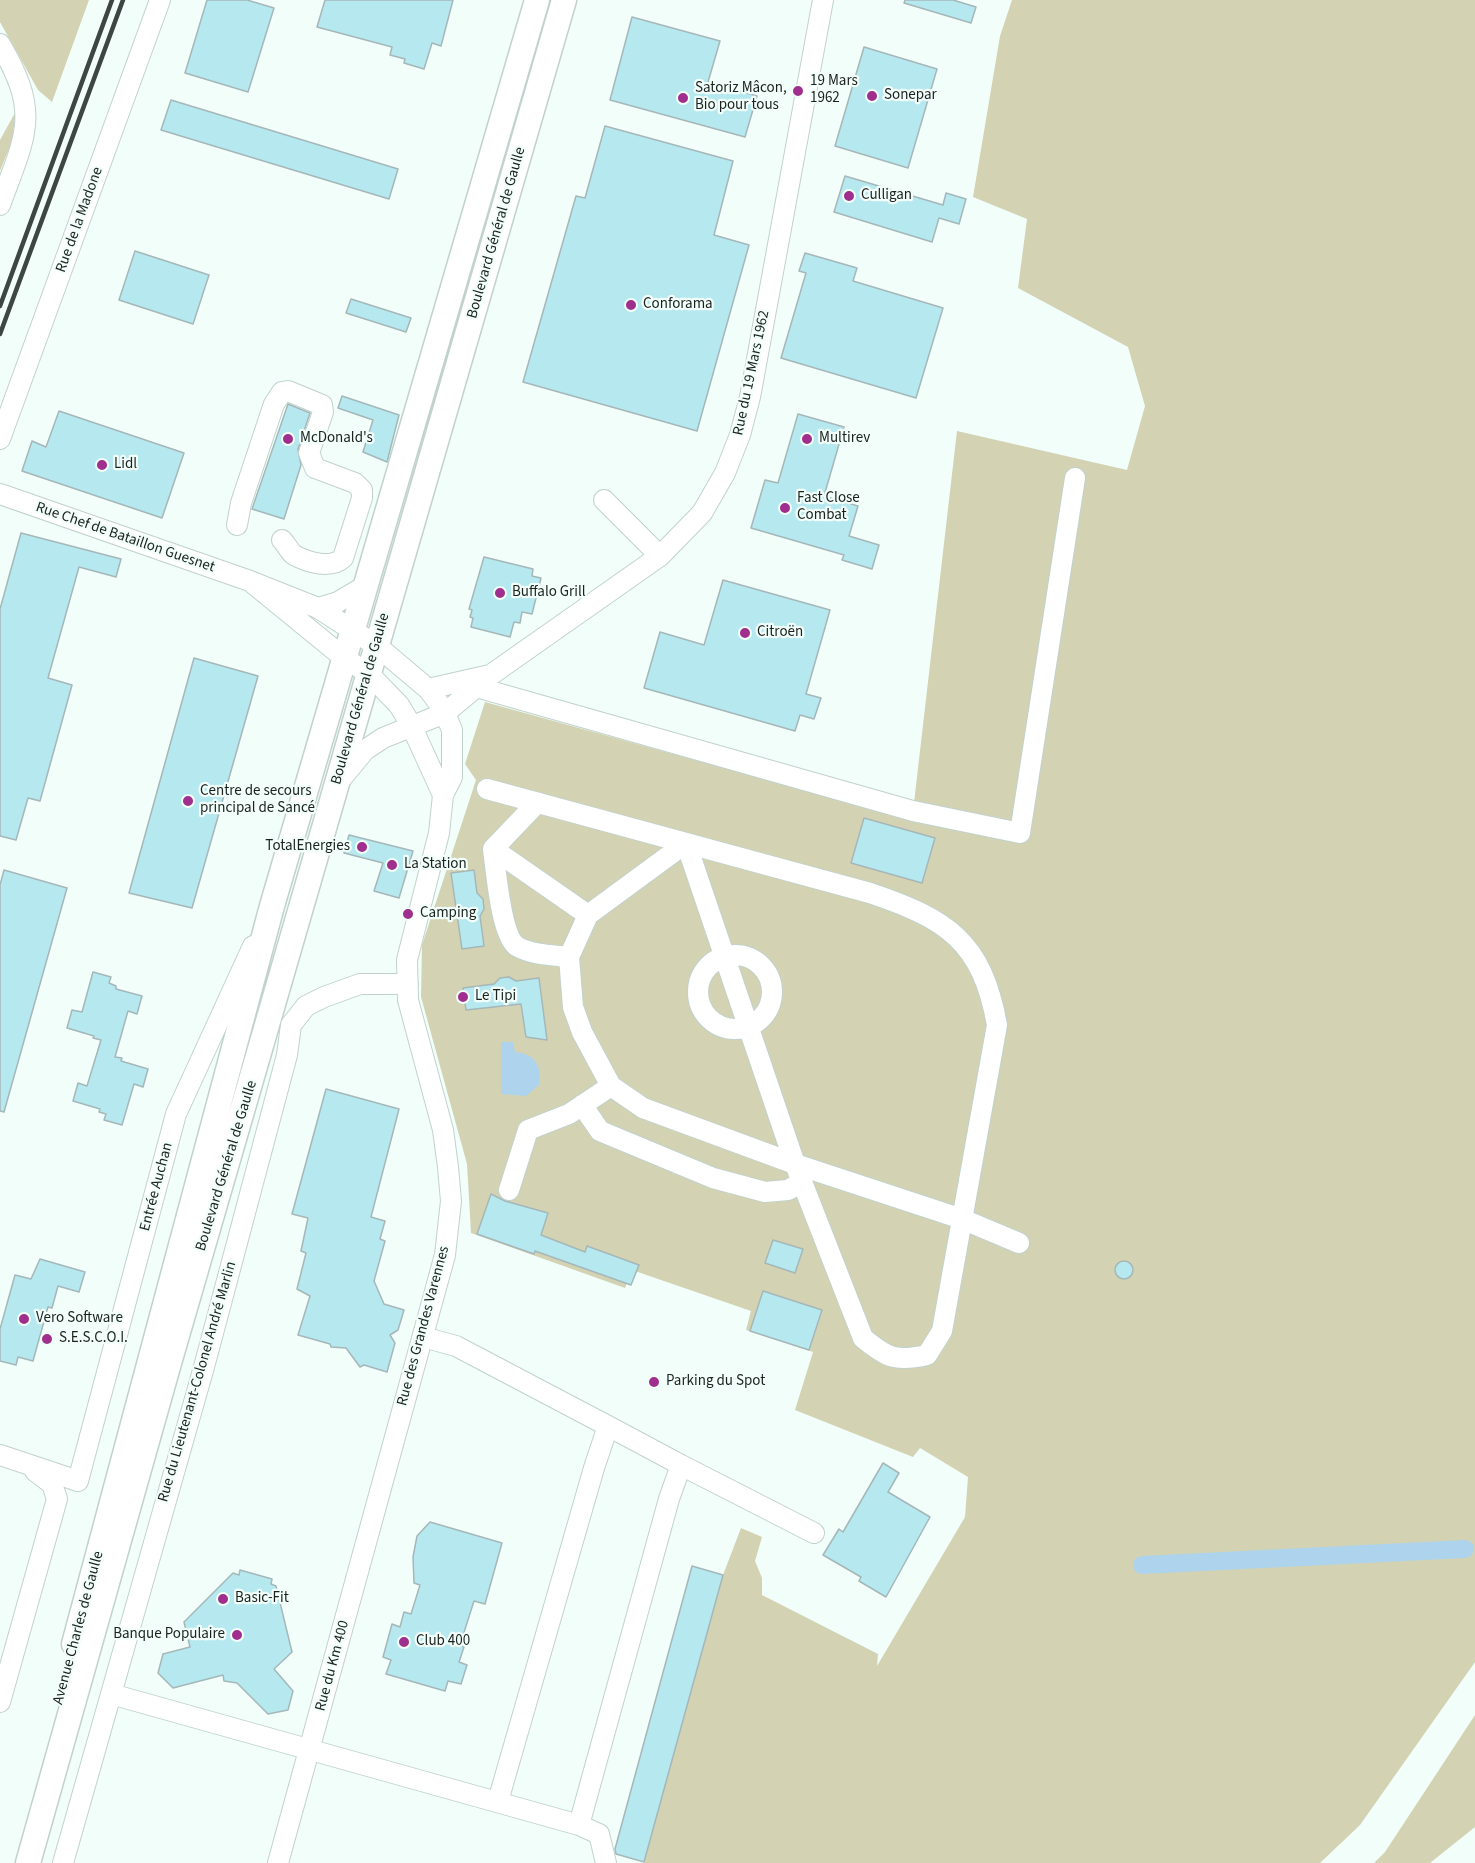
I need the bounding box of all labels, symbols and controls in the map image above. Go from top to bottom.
place label: 19 Mars 1962 [810,73,858,108]
place label: Satoriz Mâcon, Bio pour tous [695,80,787,115]
marker: 19 Mars 1962 [791,84,805,98]
place label: Sonepar [884,87,937,105]
marker: Sonepar [865,89,879,103]
marker: Satoriz Mâcon, Bio pour tous [676,91,690,105]
street label: Boulevard Général de Gaulle [464,145,530,321]
street label: Rue de la Madone [53,165,107,275]
place label: Culligan [861,187,912,205]
marker: Culligan [842,189,856,203]
place label: Conforama [643,296,713,314]
marker: Conforama [624,298,638,312]
street label: Rue du 19 Mars 1962 [730,309,774,437]
place label: McDonald's [300,430,373,448]
place label: Multirev [819,430,870,448]
marker: McDonald's [281,432,295,446]
marker: Multirev [800,432,814,446]
place label: Lidl [114,456,137,474]
marker: Lidl [95,458,109,472]
place label: Fast Close Combat [797,490,860,525]
street label: Rue Chef de Bataillon Guesnet [33,499,217,577]
marker: Fast Close Combat [778,501,792,515]
place label: Buffalo Grill [512,584,586,602]
marker: Buffalo Grill [493,586,507,600]
street label: Boulevard Général de Gaulle [328,611,394,787]
place label: Citroën [757,624,803,642]
marker: Citroën [738,626,752,640]
place label: Centre de secours principal de Sancé [200,783,315,818]
marker: Centre de secours principal de Sancé [181,794,195,808]
place label: TotalEnergies [265,838,350,856]
marker: TotalEnergies [355,840,369,854]
place label: La Station [404,856,467,874]
marker: La Station [385,858,399,872]
place label: Camping [420,905,476,923]
marker: Camping [401,907,415,921]
place label: Le Tipi [475,988,516,1006]
marker: Le Tipi [456,990,470,1004]
street label: Boulevard Général de Gaulle [192,1078,262,1254]
street label: Entrée Auchan [137,1141,177,1233]
street label: Rue des Grandes Varennes [394,1244,454,1408]
street label: Rue du Lieutenant-Colonel André Marlin [155,1260,241,1504]
place label: Vero Software [36,1310,123,1328]
marker: Vero Software [17,1312,31,1326]
place label: S.E.S.C.O.I. [59,1330,128,1348]
marker: S.E.S.C.O.I. [40,1332,54,1346]
place label: Parking du Spot [666,1373,765,1391]
marker: Parking du Spot [647,1375,661,1389]
street label: Avenue Charles de Gaulle [50,1549,108,1707]
place label: Basic-Fit [235,1590,289,1608]
marker: Basic-Fit [216,1592,230,1606]
street label: Rue du Km 400 [312,1619,354,1713]
place label: Banque Populaire [113,1626,225,1644]
marker: Banque Populaire [230,1628,244,1642]
place label: Club 400 [416,1633,470,1651]
marker: Club 400 [397,1635,411,1649]

